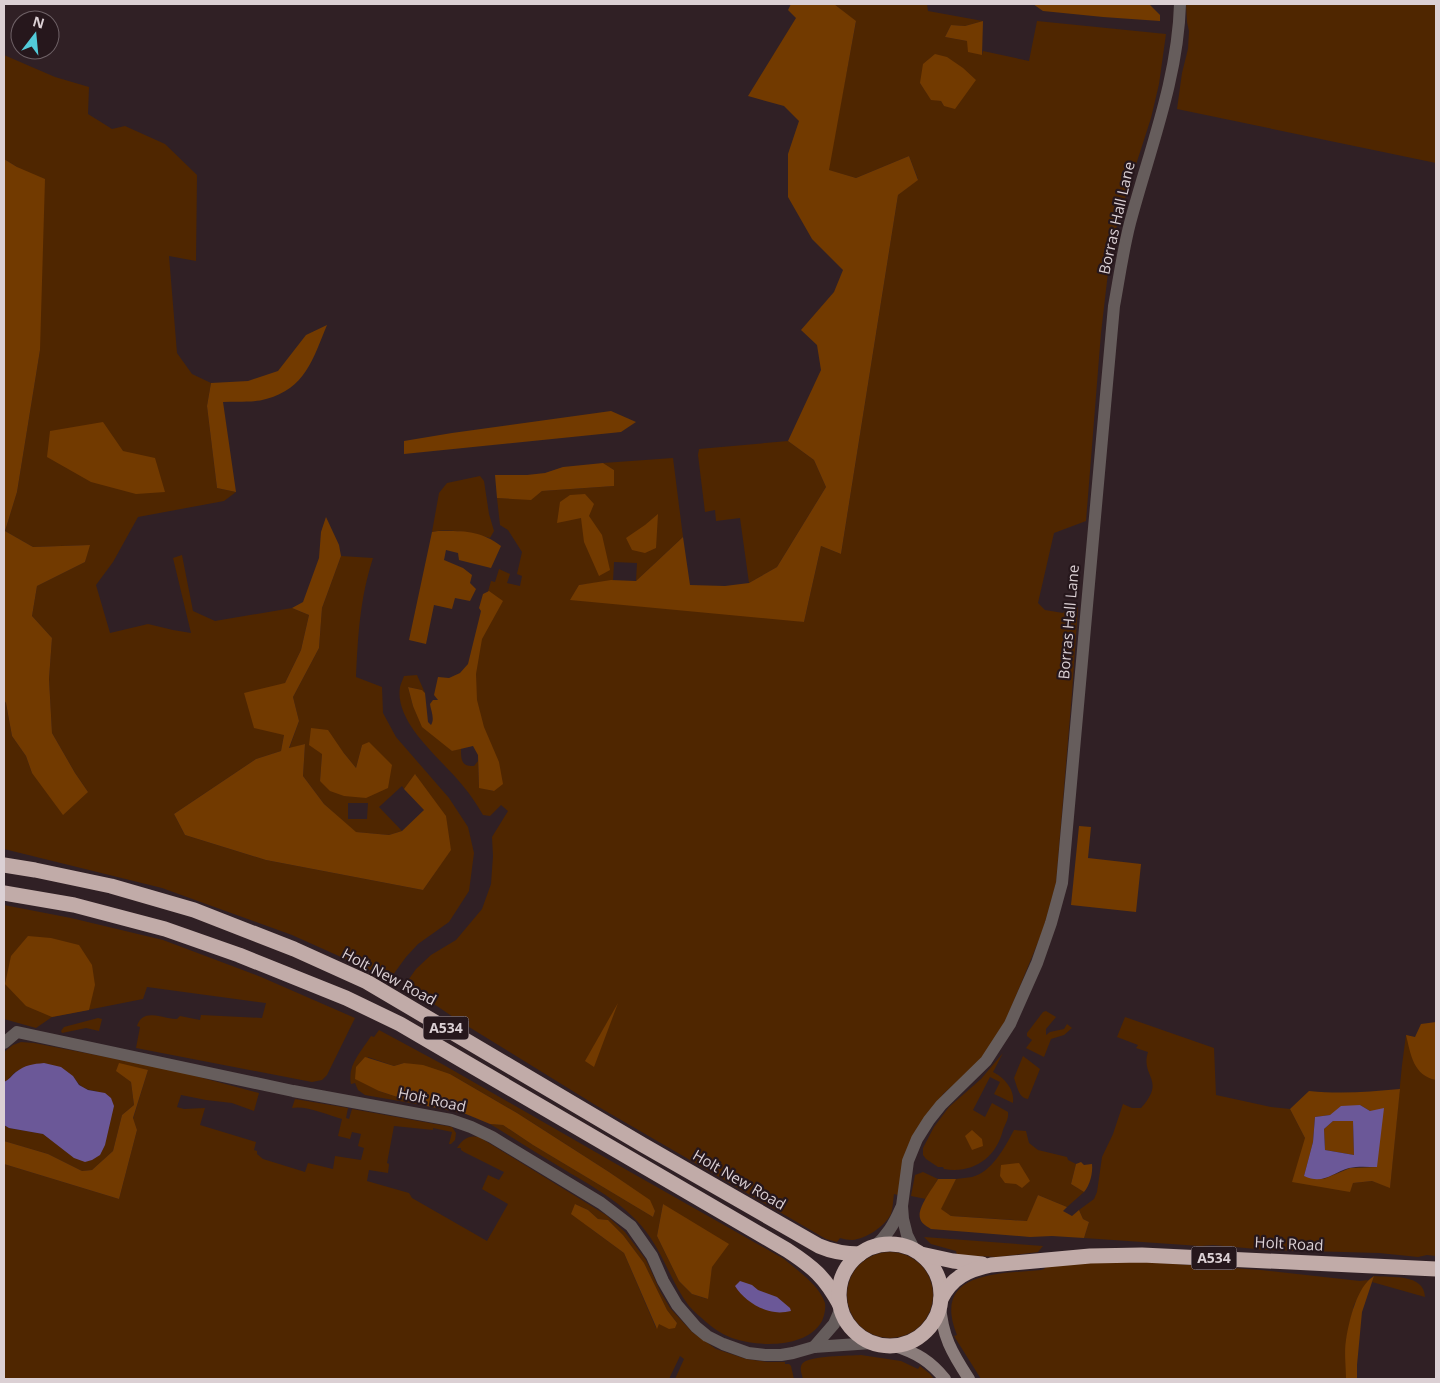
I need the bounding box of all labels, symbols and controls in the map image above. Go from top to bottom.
north arrow [10,10,60,60]
text: N [31,11,47,33]
street label: Borras Hall Lane [1093,159,1139,276]
street label: Borras Hall Lane [1053,564,1083,680]
street label: Holt New Road [339,943,440,1009]
road number: A534 [424,1016,468,1040]
street label: Holt Road [396,1082,468,1116]
street label: Holt New Road [689,1144,790,1214]
street label: Holt Road [1254,1231,1324,1255]
road number: A534 [1192,1246,1236,1270]

